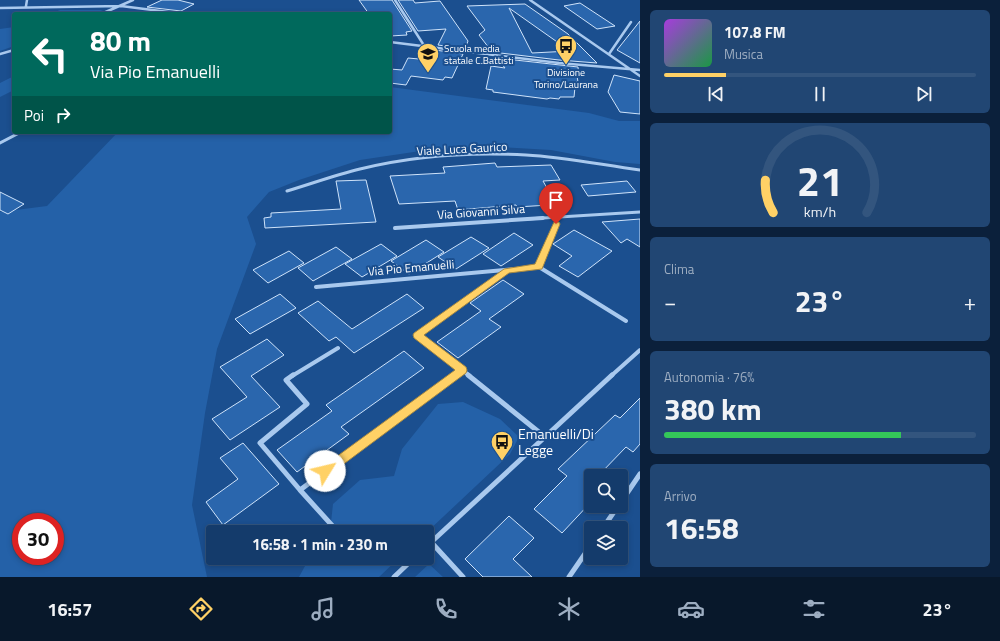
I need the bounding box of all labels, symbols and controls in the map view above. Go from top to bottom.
text: 80 m [90,19,151,62]
text: 107.8 FM [724,21,786,44]
icon: left [24,28,76,80]
bus stop icon: Divisione Torino/Laurana [553,33,579,66]
school or university icon: Scuola media statale C.Battisti [415,41,441,74]
place label: Scuola media statale C.Battisti [444,41,514,68]
text: Musica [724,44,763,64]
text: Via Pio Emanuelli [90,58,220,85]
place label: Divisione Torino/Laurana [534,65,598,92]
icon: previous [705,83,727,105]
icon: pause [809,83,831,105]
icon: next [913,83,935,105]
text: Poi [24,104,44,127]
icon: right [52,104,74,126]
street label: Viale Luca Gaurico [416,137,508,160]
text: 21 [797,149,843,212]
pin [539,183,573,224]
icon: arrive [545,189,567,211]
street label: Via Giovanni Silva [436,199,525,224]
text: km/h [804,201,836,223]
street label: Via Pio Emanuelli [367,254,455,281]
text: Clima [664,259,694,279]
text: 23° [795,278,845,324]
text: − [664,285,676,319]
text: + [964,285,976,319]
text: Autonomia · 76% [664,367,755,387]
text: 380 km [664,386,762,432]
place label: Emanuelli/Di Legge [518,423,594,460]
bus stop icon: Emanuelli/Di Legge [489,429,515,462]
position arrow [304,450,346,492]
map controls [584,469,628,565]
button: search [584,469,628,513]
text: Arrivo [664,486,697,506]
text: 16:58 [664,505,739,551]
speed limit sign: 30 [12,513,64,565]
button: layers [584,521,628,565]
text: 16:58 · 1 min · 230 m [252,533,388,556]
icon: directions [187,595,215,623]
icon: music [309,595,337,623]
icon: phone [432,595,460,623]
icon: climate [555,595,583,623]
icon: car [677,595,705,623]
icon: filters [800,595,828,623]
text: 16:57 [47,596,92,623]
text: 23° [922,596,953,623]

